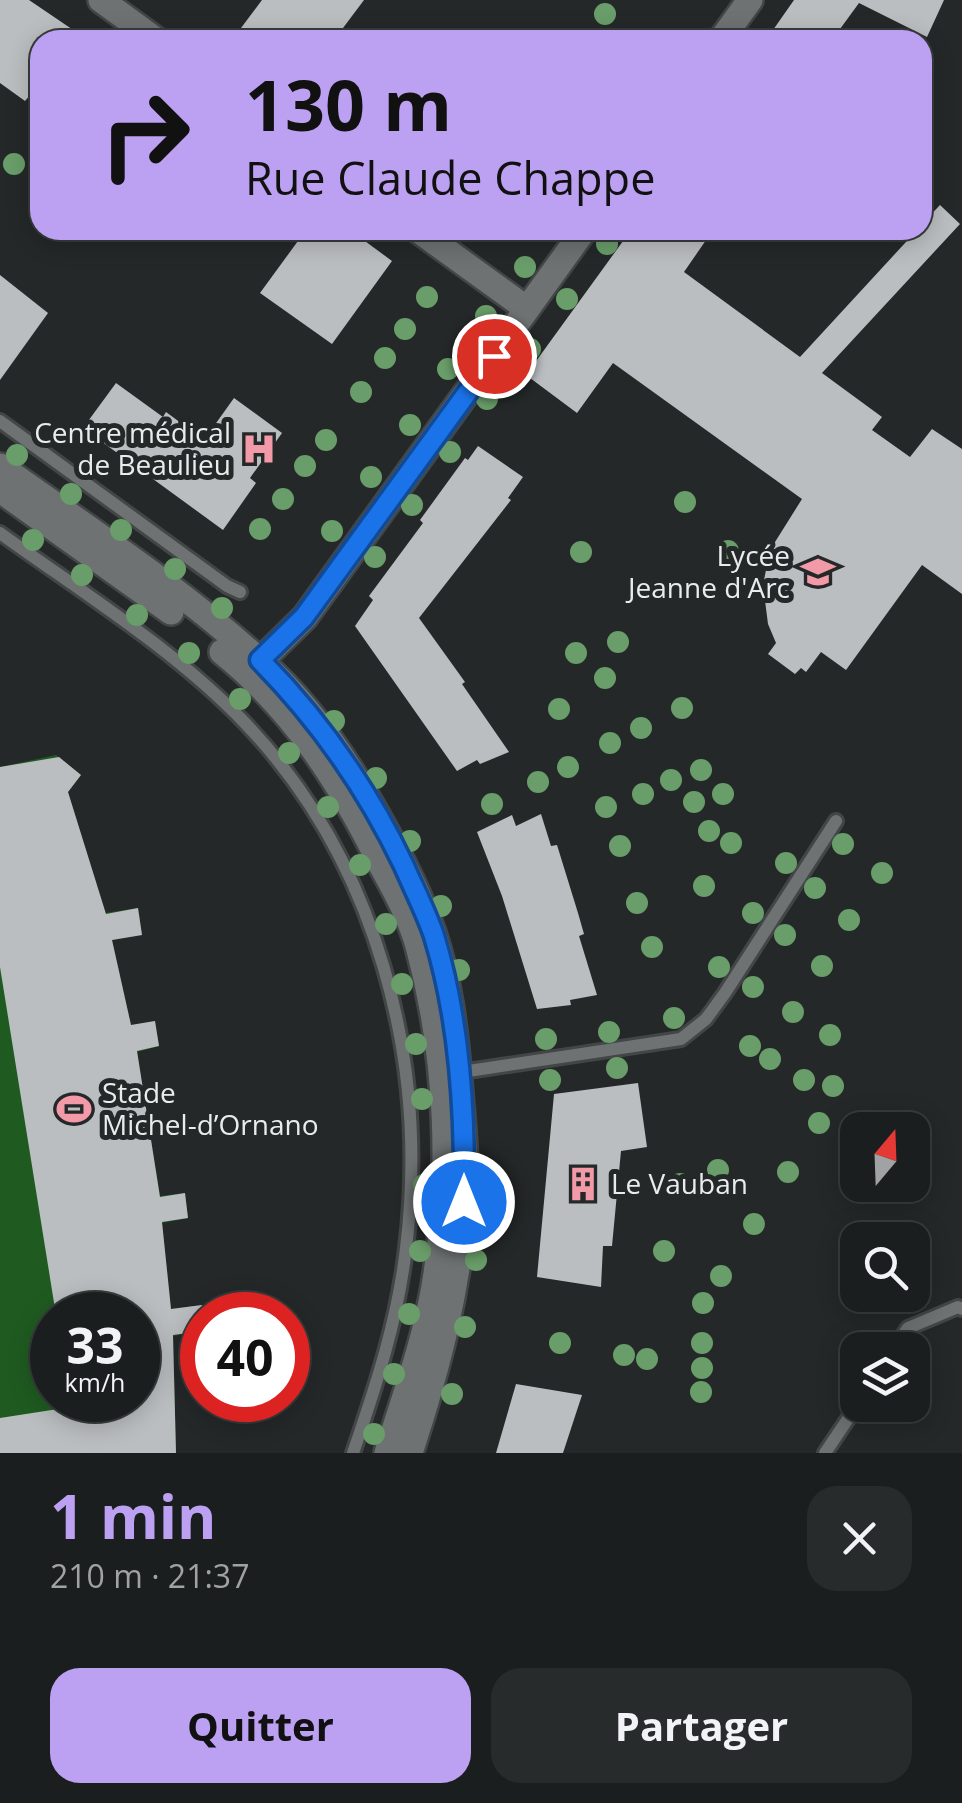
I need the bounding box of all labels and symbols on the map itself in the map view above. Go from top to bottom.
pin [452,314,537,399]
place label: Centre médical de Beaulieu [34,413,231,483]
hospital icon: Centre médical de Beaulieu [240,430,278,468]
place label: Lycée Jeanne d'Arc [625,536,790,606]
school or university icon: Lycée Jeanne d'Arc [799,553,837,591]
place label: Stade Michel-d’Ornano [102,1073,318,1143]
sports icon: Stade Michel-d’Ornano [55,1090,93,1128]
north arrow [840,1112,930,1202]
position arrow [412,1150,516,1254]
place label: Le Vauban [611,1164,748,1202]
building icon: Le Vauban [564,1165,602,1203]
speed limit sign: 40 [180,1292,310,1422]

